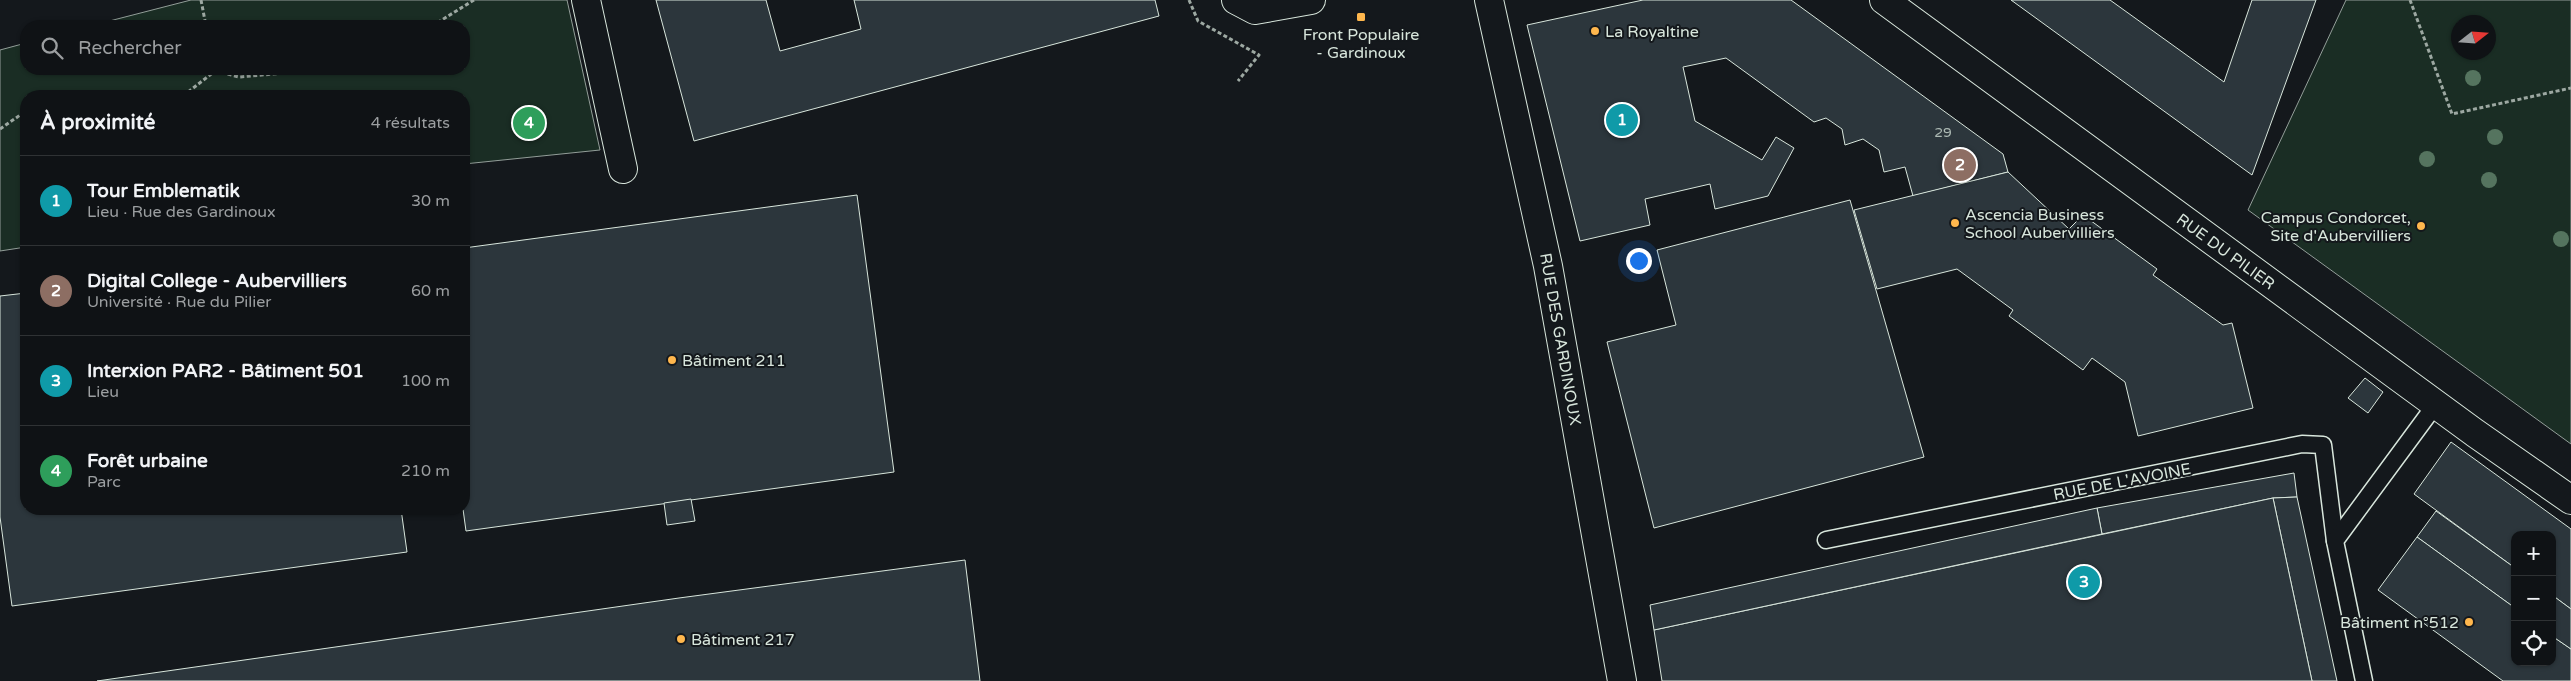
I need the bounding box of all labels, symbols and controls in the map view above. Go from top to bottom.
marker: Front Populaire - Gardinoux [1355,11,1367,23]
north arrow [2451,15,2496,60]
search box [20,20,470,75]
place label: La Royaltine [1605,22,1699,42]
place label: Front Populaire - Gardinoux [1303,25,1419,63]
marker: La Royaltine [1589,25,1601,37]
icon: search [38,34,66,62]
text: Rechercher [78,37,181,59]
pin: 1 [1606,101,1638,139]
pin: 4 [513,104,545,142]
text: À proximité [40,110,155,135]
text: 4 résultats [371,113,450,133]
house number: 29 [1934,124,1952,141]
pin: 2 [1944,146,1976,184]
text: Tour Emblematik [87,180,240,202]
text: 1 [51,191,61,211]
text: 30 m [411,191,450,211]
text: Lieu · Rue des Gardinoux [87,202,276,222]
place label: Ascencia Business School Aubervilliers [1965,205,2115,243]
place label: Campus Condorcet, Site d'Aubervilliers [2261,208,2411,246]
street label: RUE DU PILIER [2172,209,2279,294]
marker: Ascencia Business School Aubervilliers [1949,217,1961,229]
marker: Campus Condorcet, Site d'Aubervilliers [2415,220,2427,232]
your location [1626,248,1652,274]
street label: RUE DES GARDINOUX [1535,251,1585,427]
text: Digital College - Aubervilliers [87,270,347,292]
text: 2 [51,281,61,301]
text: 60 m [411,281,450,301]
text: Université · Rue du Pilier [87,292,271,312]
place label: Bâtiment 211 [682,351,786,371]
marker: Bâtiment 211 [666,354,678,366]
text: Interxion PAR2 - Bâtiment 501 [87,360,364,382]
text: 3 [51,371,61,391]
text: 100 m [401,371,450,391]
text: Lieu [87,382,119,402]
text: Forêt urbaine [87,450,208,472]
street label: RUE DE L'AVOINE [2052,459,2193,505]
text: 4 [51,461,61,481]
text: 210 m [401,461,450,481]
text: Parc [87,472,121,492]
map controls [2511,531,2556,666]
button: + [2511,531,2556,576]
pin: 3 [2068,563,2100,601]
button: − [2511,576,2556,621]
place label: Bâtiment n°512 [2340,613,2459,633]
marker: Bâtiment n°512 [2463,616,2475,628]
button: locate [2511,621,2556,666]
place label: Bâtiment 217 [691,630,795,650]
marker: Bâtiment 217 [675,633,687,645]

